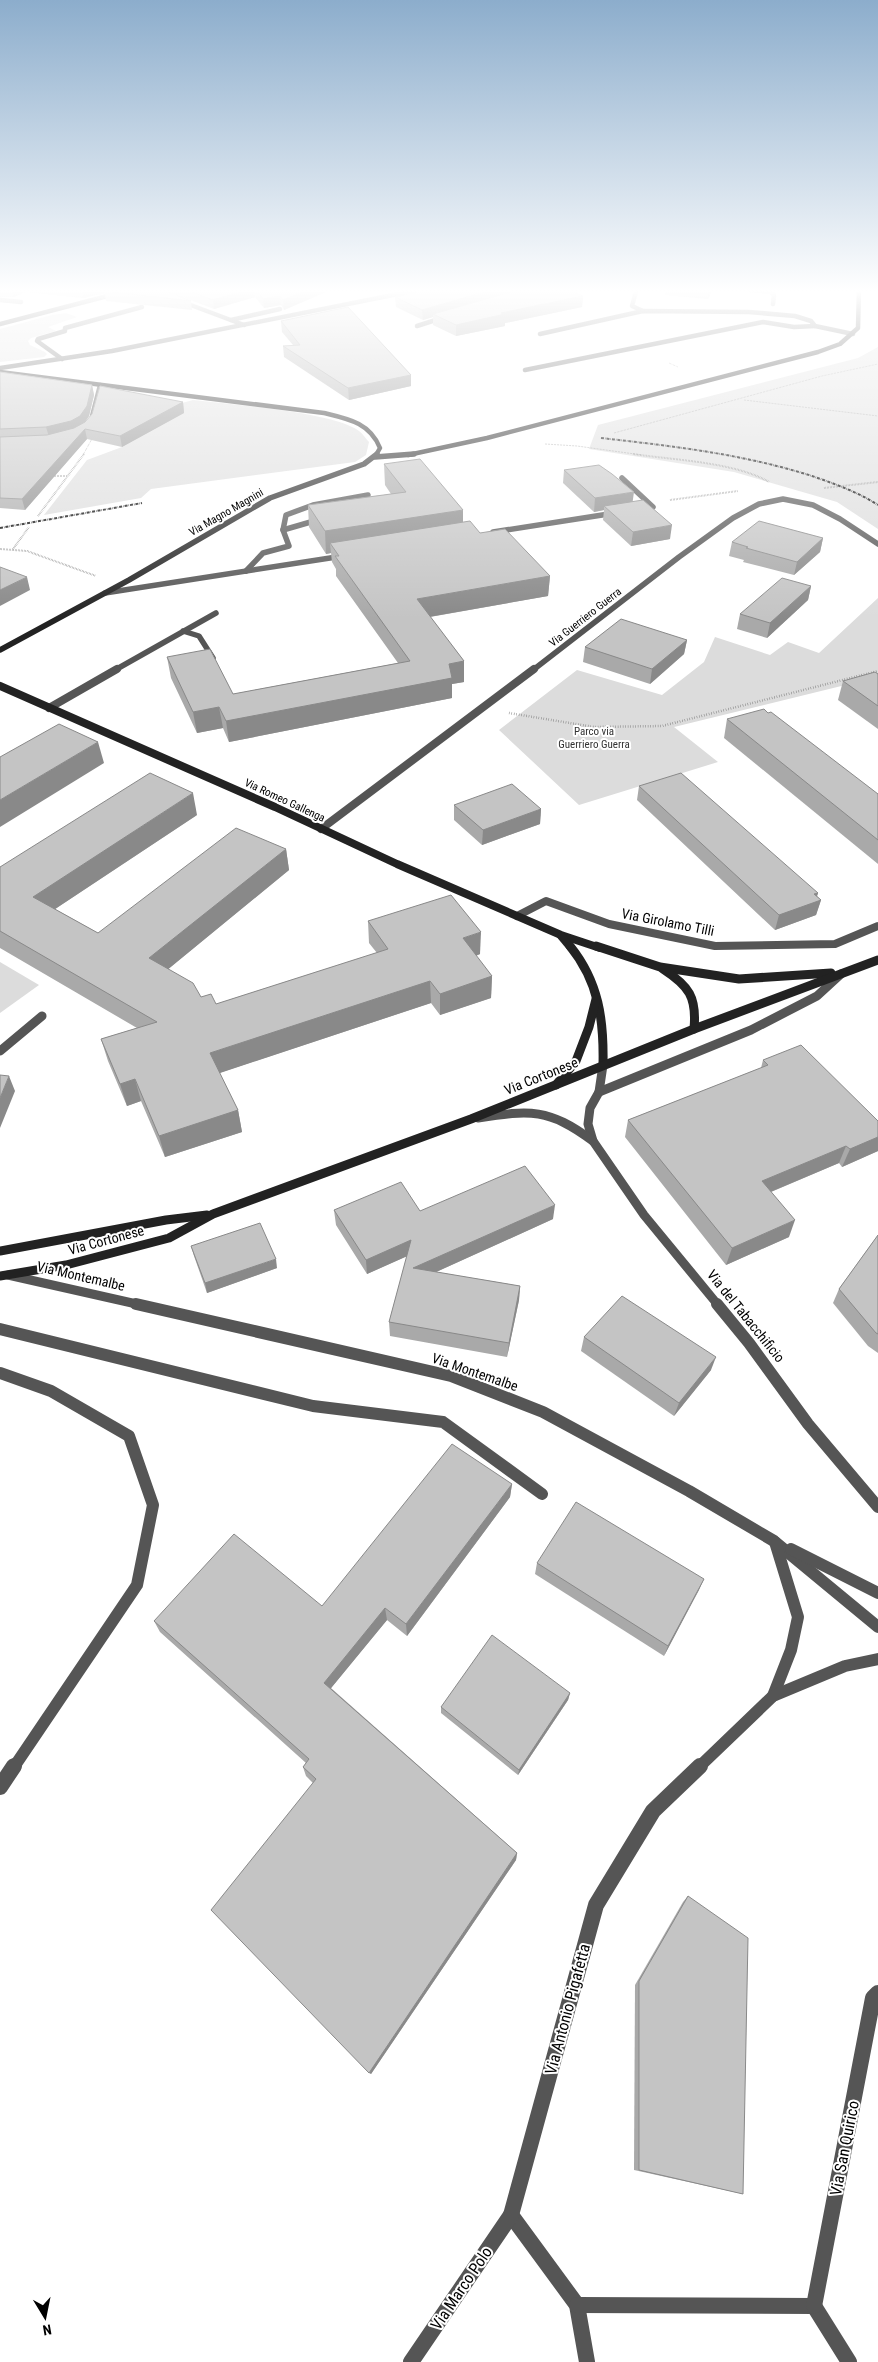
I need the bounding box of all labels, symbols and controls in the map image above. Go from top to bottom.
street label: Via Magno Magnini [187,486,266,539]
street label: Via Guerriero Guerra [547,585,624,650]
park label: Parco via Guerriero Guerra [558,725,630,751]
street label: Via Romeo Gallenga [242,776,327,825]
street label: Via Girolamo Tilli [620,905,716,939]
street label: Via Cortonese [502,1054,581,1098]
street label: Via Cortonese [66,1222,146,1258]
street label: Via Montemalbe [35,1258,127,1294]
street label: Via del Tabacchificio [704,1267,788,1365]
street label: Via Montemalbe [430,1350,521,1394]
street label: Via Antonio Pigafetta [541,1942,594,2076]
street label: Via San Quirico [826,2099,863,2197]
street label: Via Marco Polo [427,2243,496,2333]
north arrow [20,2292,70,2342]
text: N [42,2321,53,2338]

